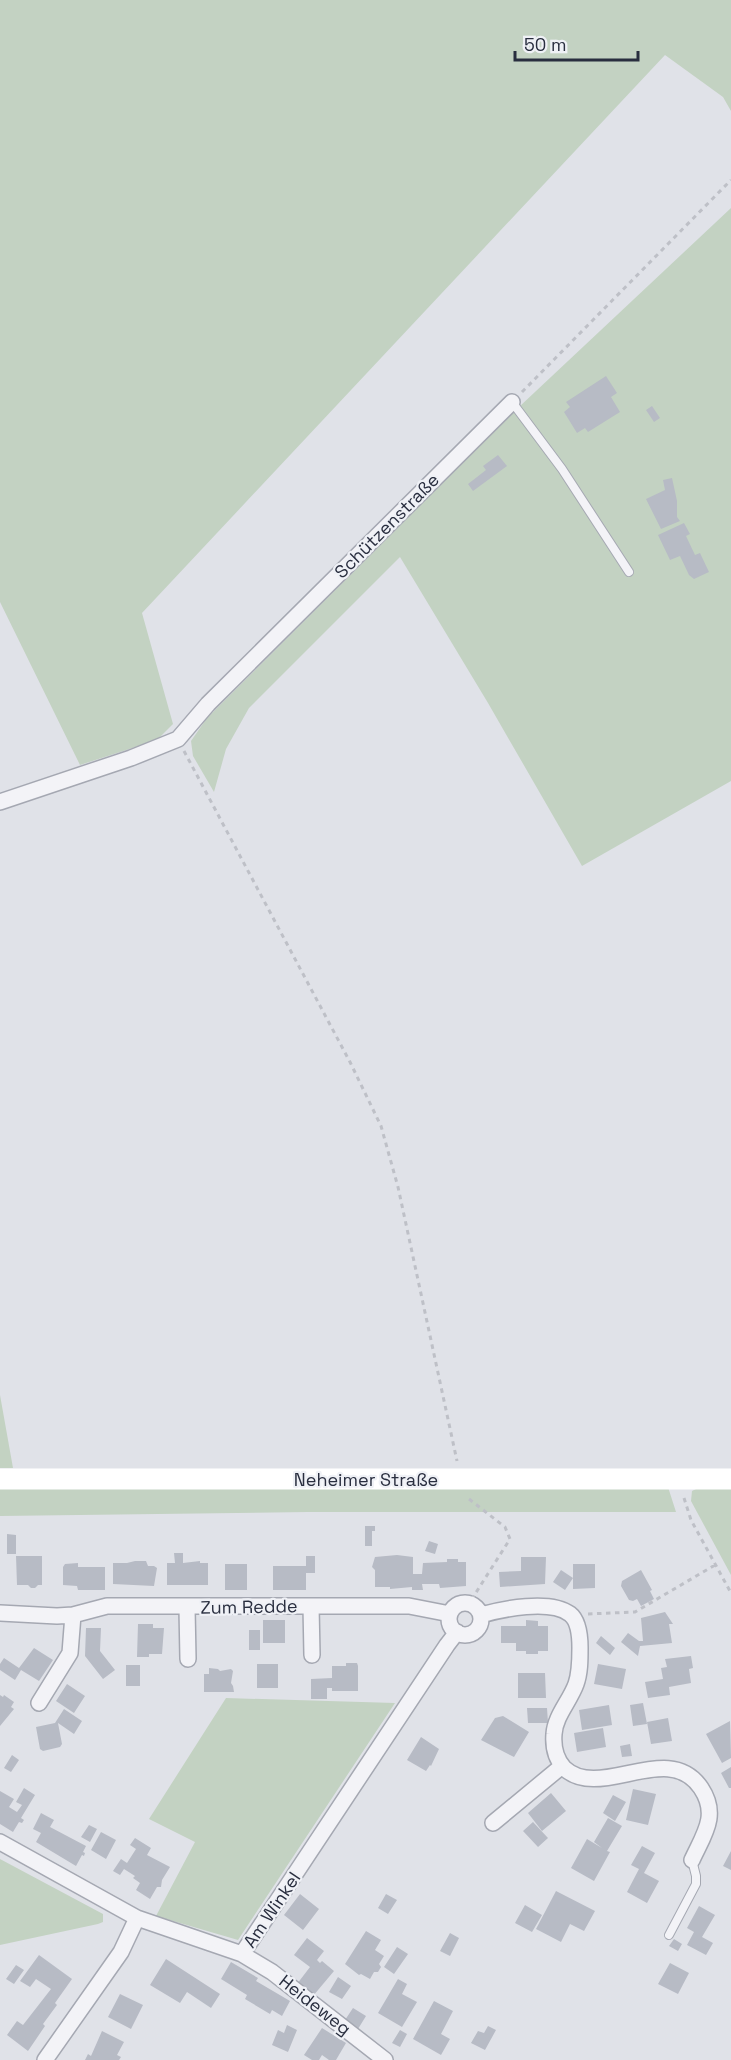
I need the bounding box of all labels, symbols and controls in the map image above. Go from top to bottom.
scale bar [515,24,638,62]
text: 50 m [524,33,566,56]
street label: Schützenstraße [329,468,444,583]
street label: Neheimer Straße [294,1468,438,1491]
street label: Zum Redde [200,1594,298,1619]
street label: Am Winkel [238,1867,305,1952]
street label: Heideweg [275,1969,356,2040]

